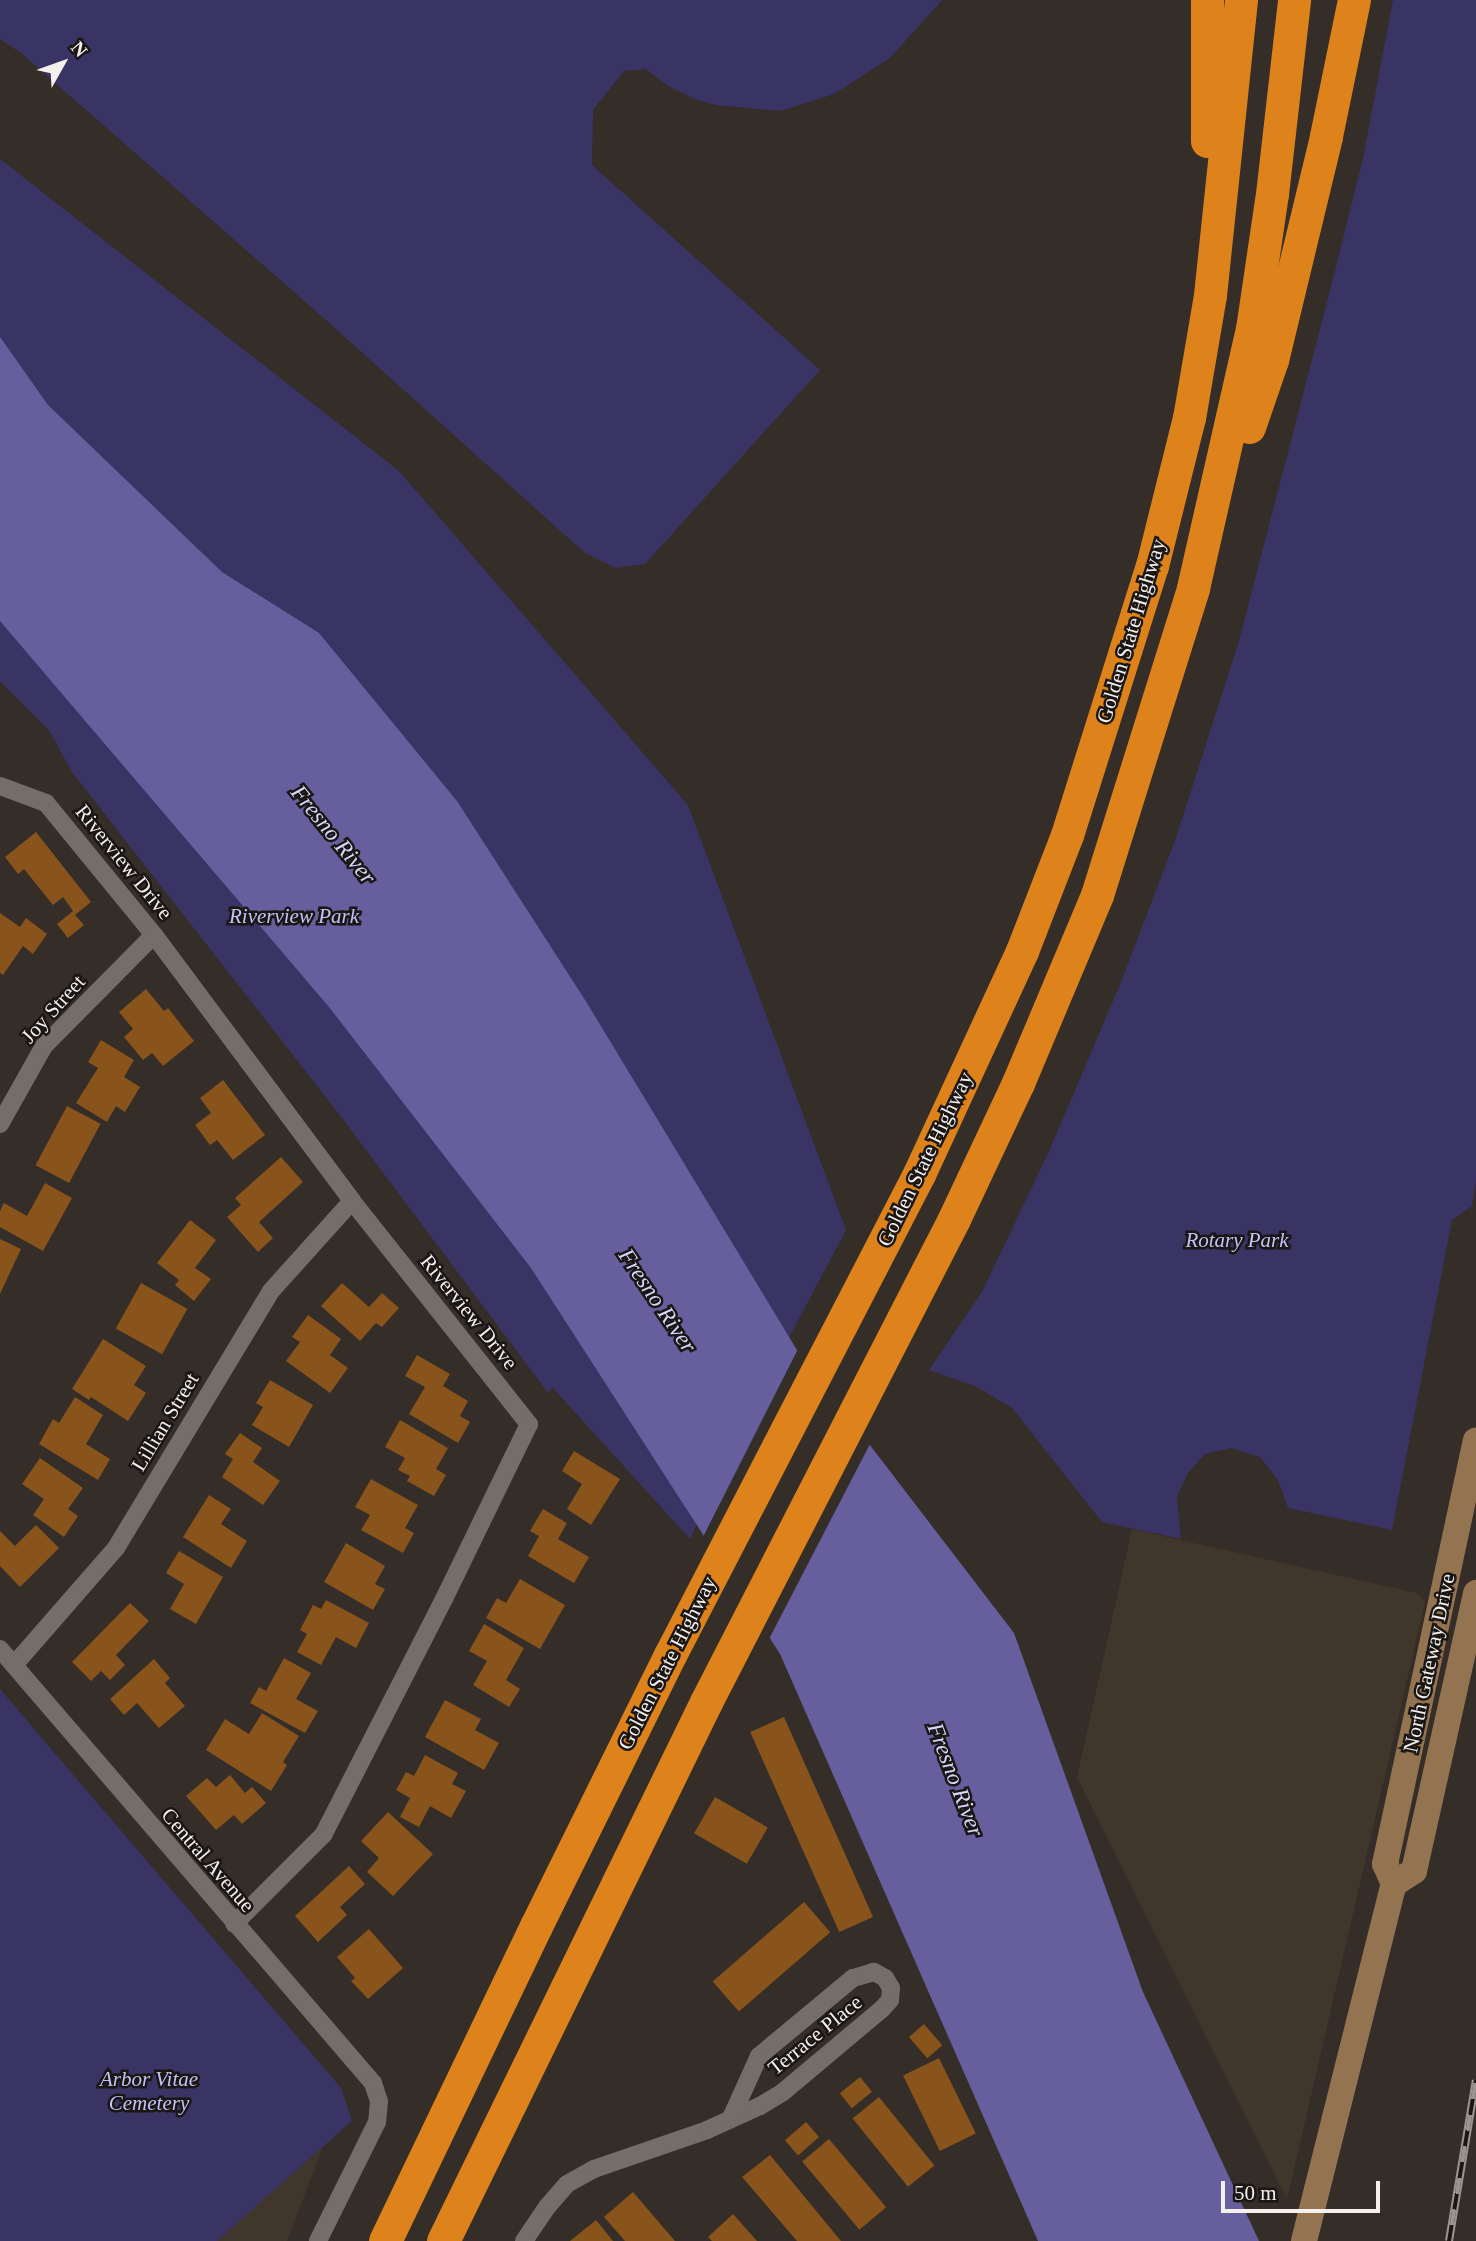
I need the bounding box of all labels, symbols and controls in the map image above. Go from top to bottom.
north arrow [28,28,98,98]
text: N [67,37,92,61]
street label: Golden State Highway [1091,536,1171,726]
water label: Fresno River [285,780,381,890]
street label: Riverview Drive [70,799,178,925]
park label: Riverview Park [229,903,359,929]
street label: Joy Street [16,970,90,1048]
street label: Golden State Highway [872,1068,978,1250]
park label: Rotary Park [1185,1227,1289,1253]
water label: Fresno River [612,1244,702,1358]
street label: Riverview Drive [415,1249,523,1375]
street label: Lillian Street [126,1368,204,1476]
street label: North Gateway Drive [1398,1571,1460,1755]
street label: Golden State Highway [612,1572,722,1754]
water label: Fresno River [921,1719,989,1841]
street label: Central Avenue [156,1802,260,1918]
street label: Terrace Place [763,1990,867,2080]
park label: Arbor Vitae Cemetery [100,2066,198,2116]
scale bar [1224,2168,1383,2212]
text: 50 m [1234,2181,1277,2205]

